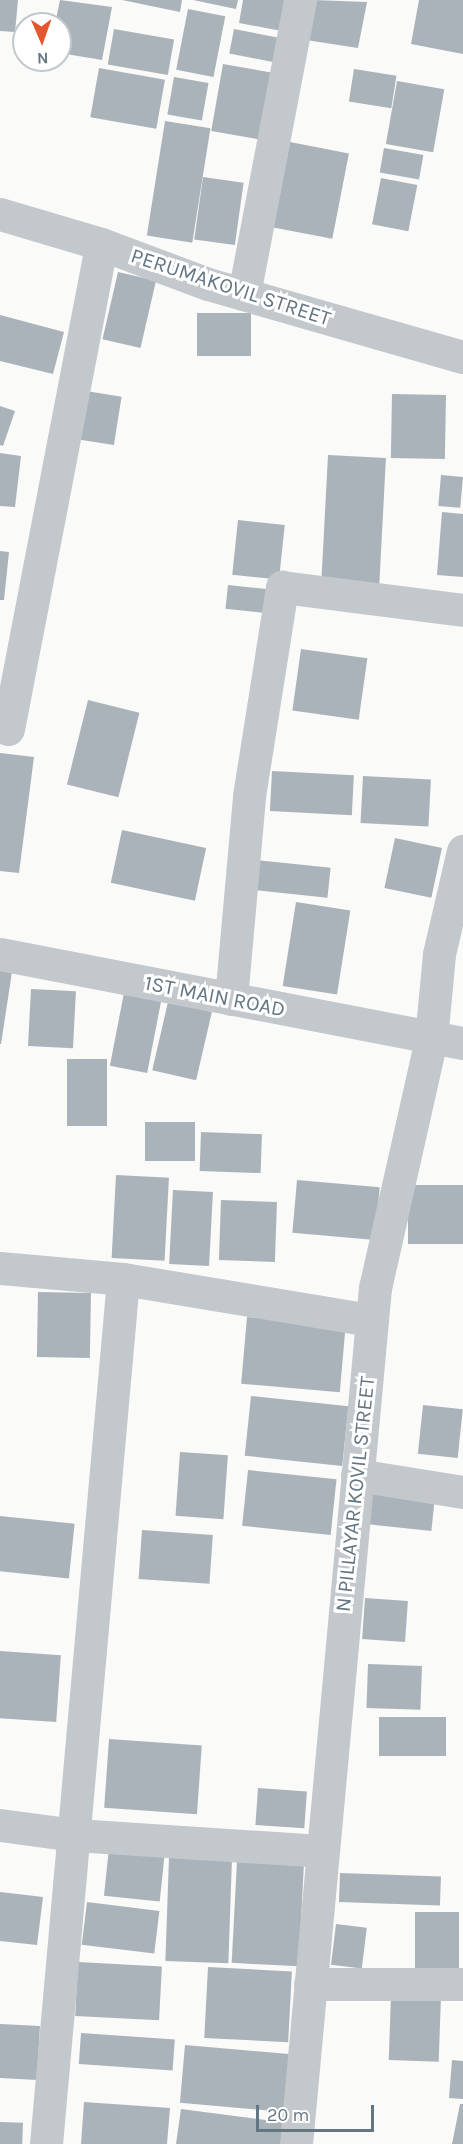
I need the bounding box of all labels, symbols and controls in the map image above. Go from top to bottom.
north arrow [12,12,72,72]
text: N [37,49,49,68]
street label: PERUMAKOVIL STREET [128,243,334,331]
street label: 1ST MAIN ROAD [143,970,287,1022]
street label: N PILLAYAR KOVIL STREET [330,1375,380,1613]
scale bar [259,2093,378,2131]
text: 20 m [267,2104,309,2126]

